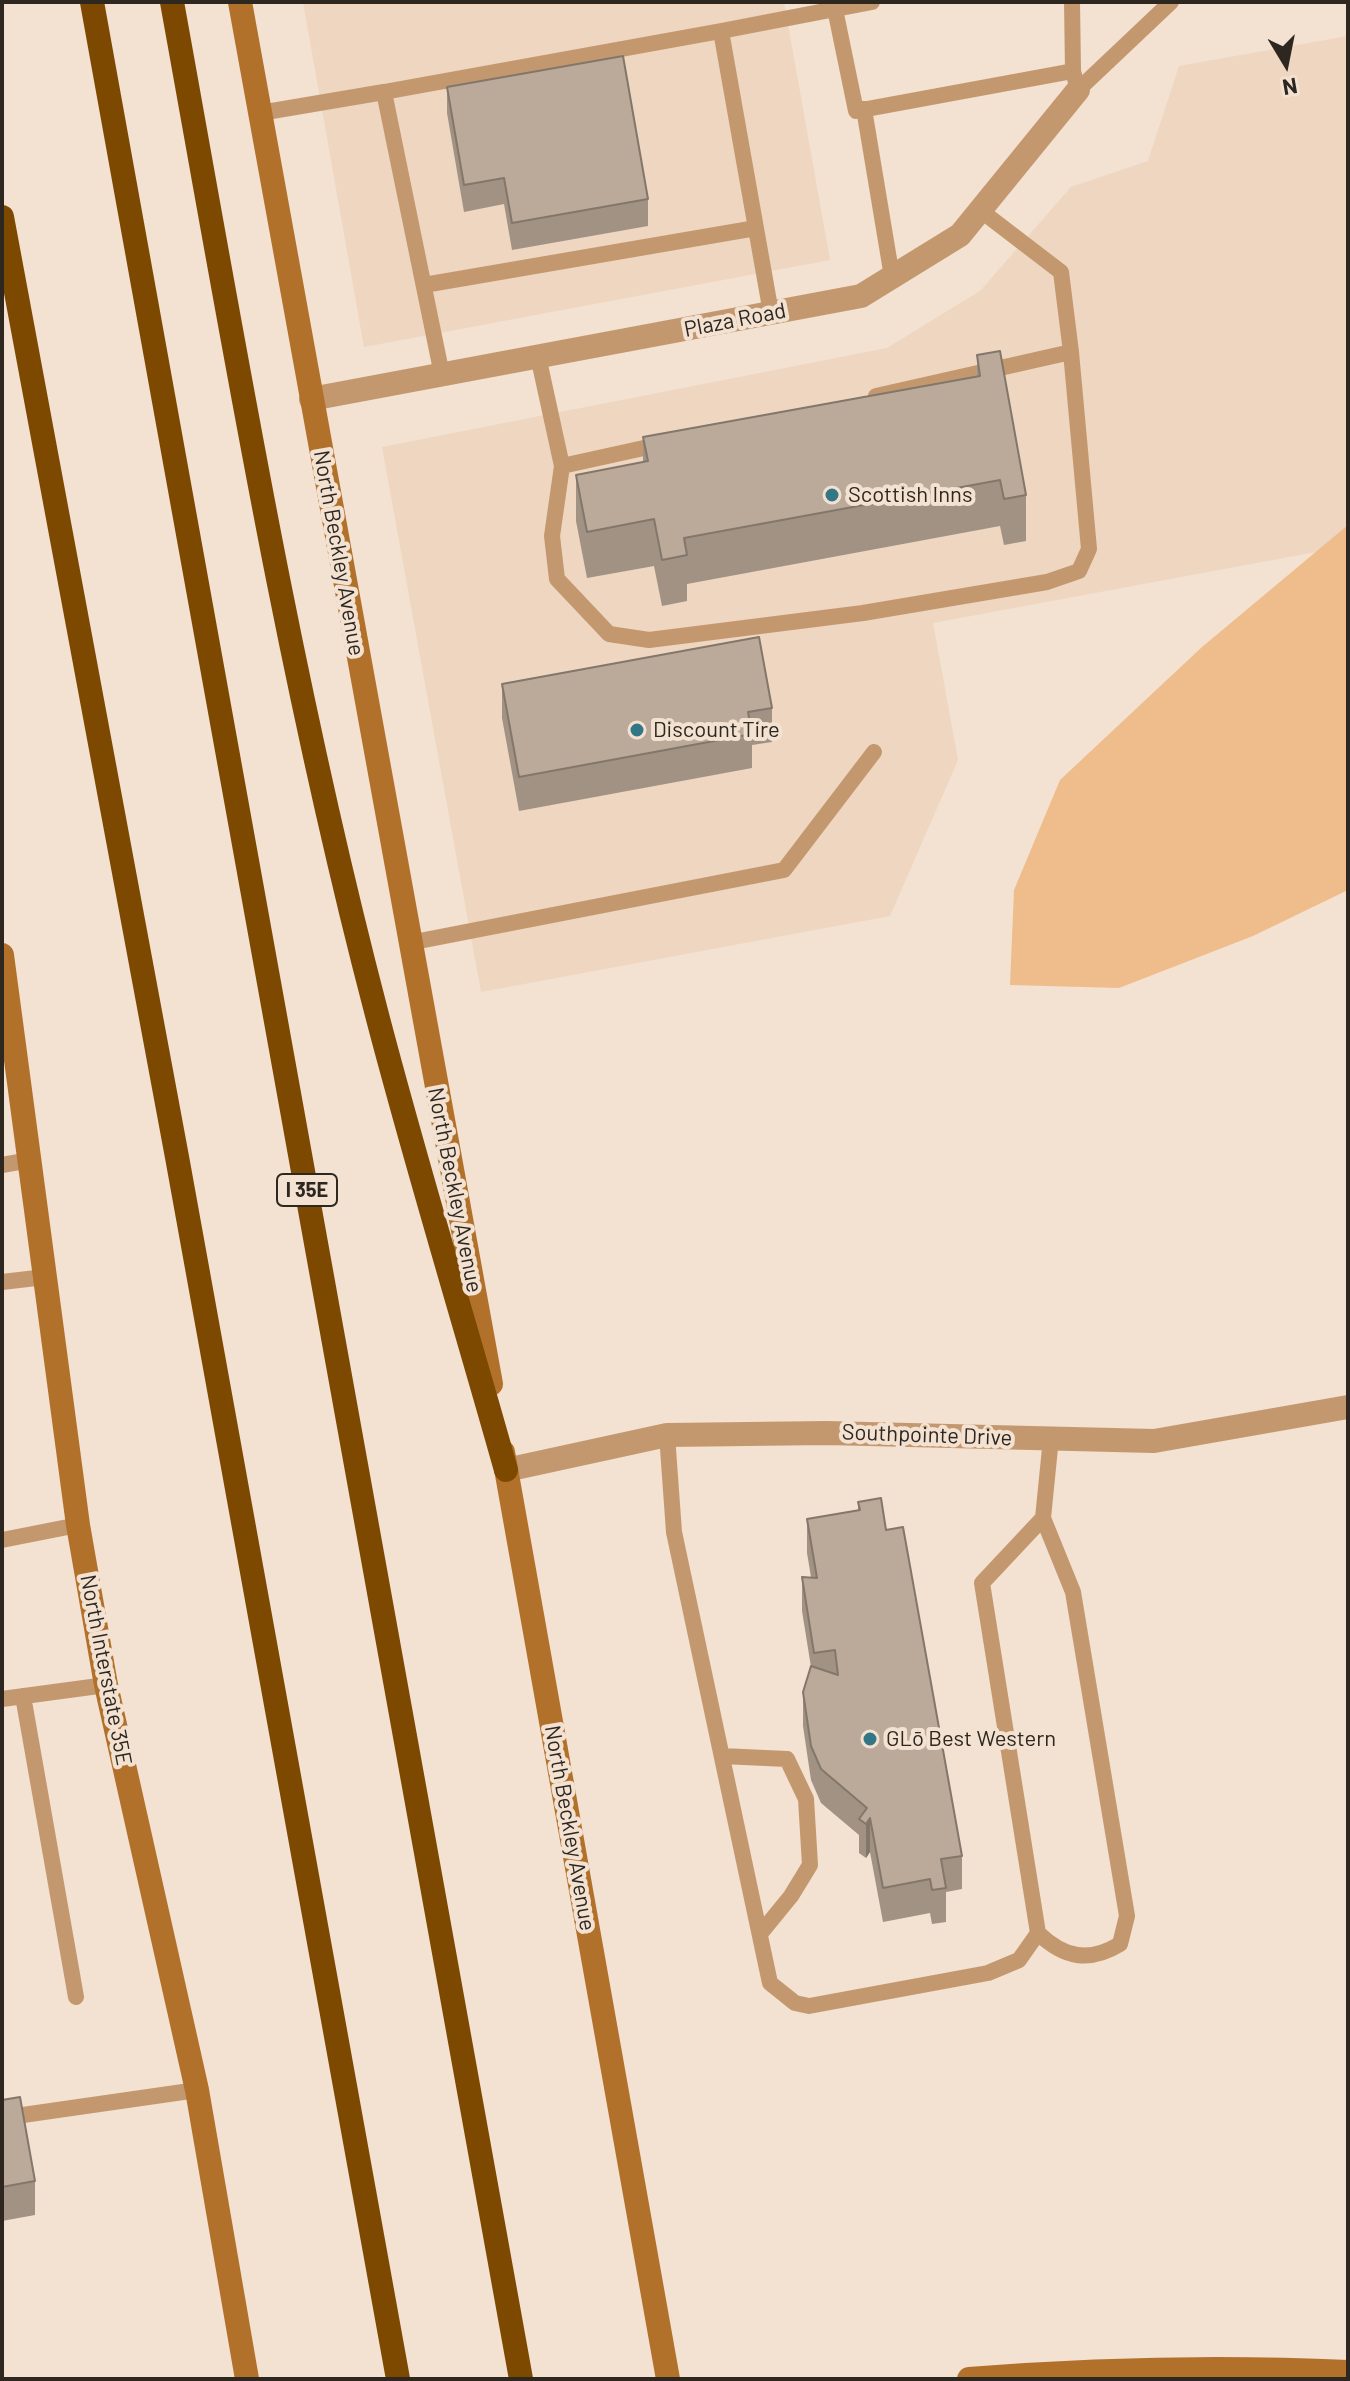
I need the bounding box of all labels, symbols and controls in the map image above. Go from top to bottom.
north arrow [1246,24,1326,104]
text: N [1281,74,1300,102]
street label: Plaza Road [682,297,788,343]
street label: North Beckley Avenue [308,448,370,658]
place label: Scottish Inns [848,482,973,508]
marker: Scottish Inns [823,486,841,504]
place label: Discount Tire [653,717,780,743]
marker: Discount Tire [628,721,646,739]
street label: North Beckley Avenue [422,1085,488,1295]
road number: I 35E [277,1174,337,1206]
street label: Southpointe Drive [841,1419,1013,1451]
street label: North Interstate 35E [75,1572,137,1768]
street label: North Beckley Avenue [539,1723,601,1933]
place label: GLō Best Western [886,1726,1056,1752]
marker: GLō Best Western [861,1730,879,1748]

